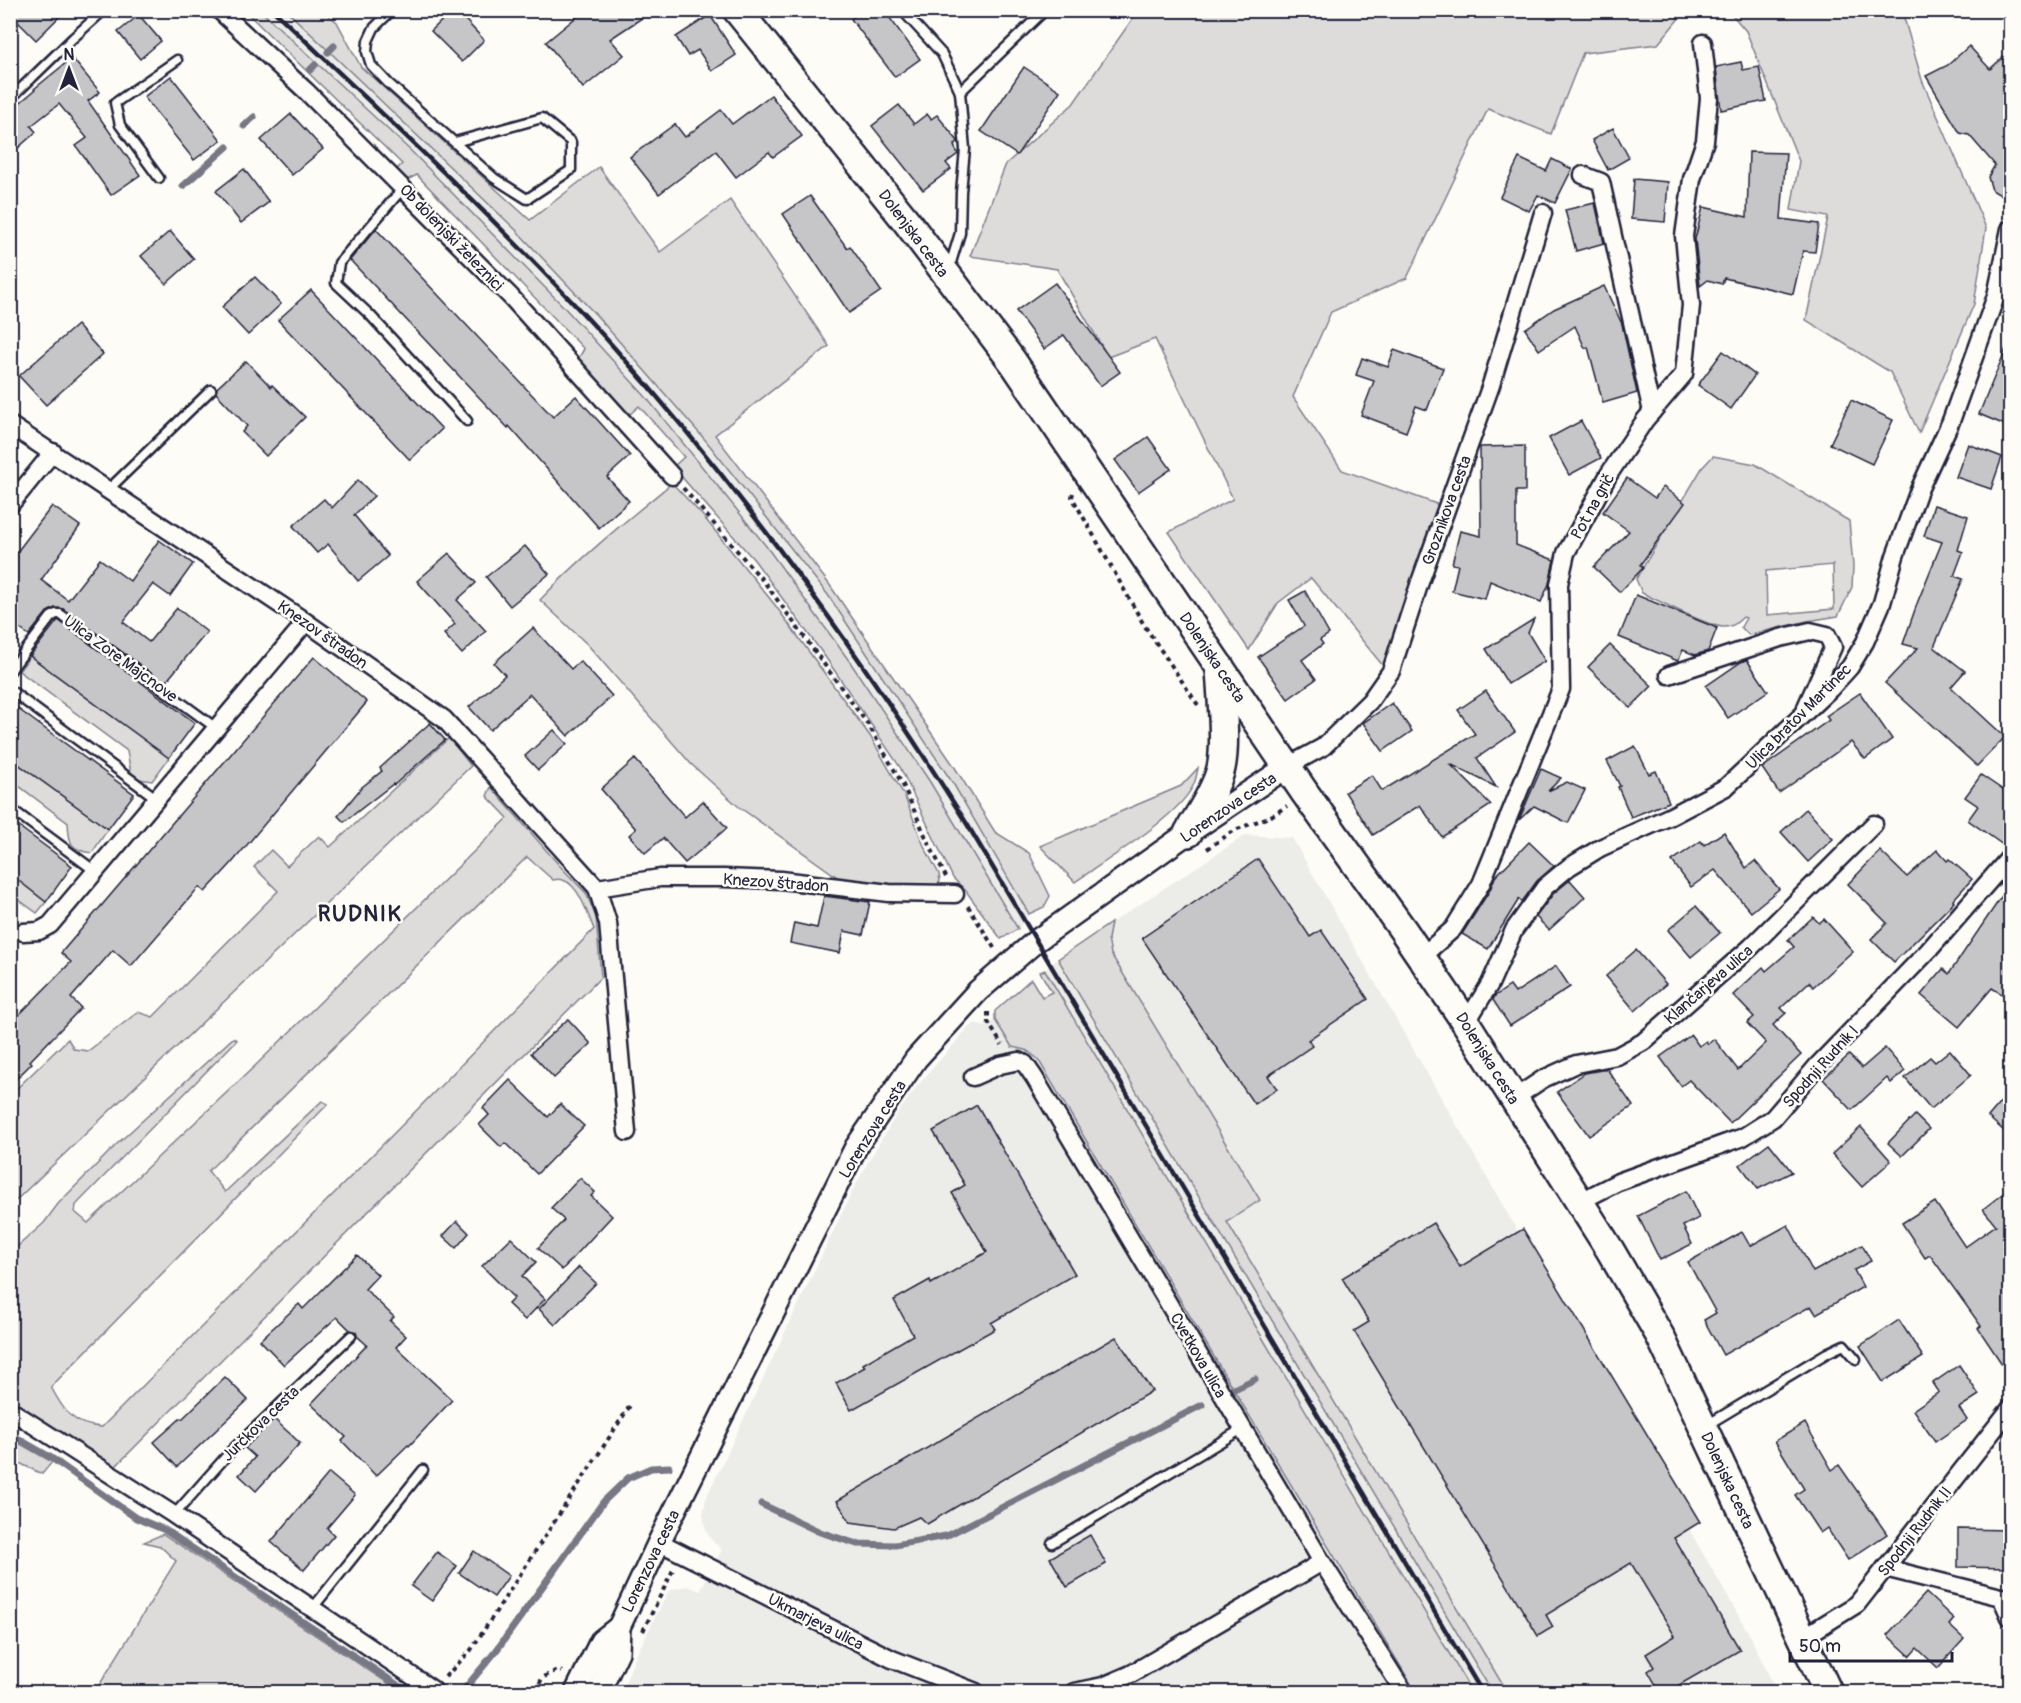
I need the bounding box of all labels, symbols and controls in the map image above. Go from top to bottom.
north arrow [39,39,99,99]
text: N [64,45,75,65]
street label: Ob dolenjski železnici [395,180,508,295]
street label: Dolenjska cesta [874,186,953,281]
street label: Groznikova cesta [1418,453,1476,568]
street label: Pot na grič [1567,470,1619,543]
street label: Knezov štradon [273,596,372,673]
street label: Dolenjska cesta [1175,609,1250,706]
street label: Ulica Zore Majcnove [60,611,181,707]
street label: Ulica bratov Martinec [1742,660,1856,774]
street label: Lorenzova cesta [1177,768,1280,847]
street label: Knezov štradon [722,869,829,897]
district label: RUDNIK [318,900,402,928]
street label: Klančarjeva ulica [1660,941,1757,1029]
street label: Dolenjska cesta [1451,1009,1523,1108]
street label: Spodnji Rudnik I [1778,1021,1863,1112]
street label: Lorenzova cesta [835,1077,911,1182]
street label: Cvetkova ulica [1166,1309,1231,1402]
street label: Jurčkova cesta [218,1382,304,1466]
street label: Dolenjska cesta [1696,1429,1758,1532]
street label: Spodnji Rudnik II [1873,1483,1956,1581]
street label: Lorenzova cesta [617,1507,684,1616]
street label: Ukmarjeva ulica [764,1589,867,1655]
scale bar [1790,1625,1952,1663]
text: 50 m [1799,1635,1841,1658]

